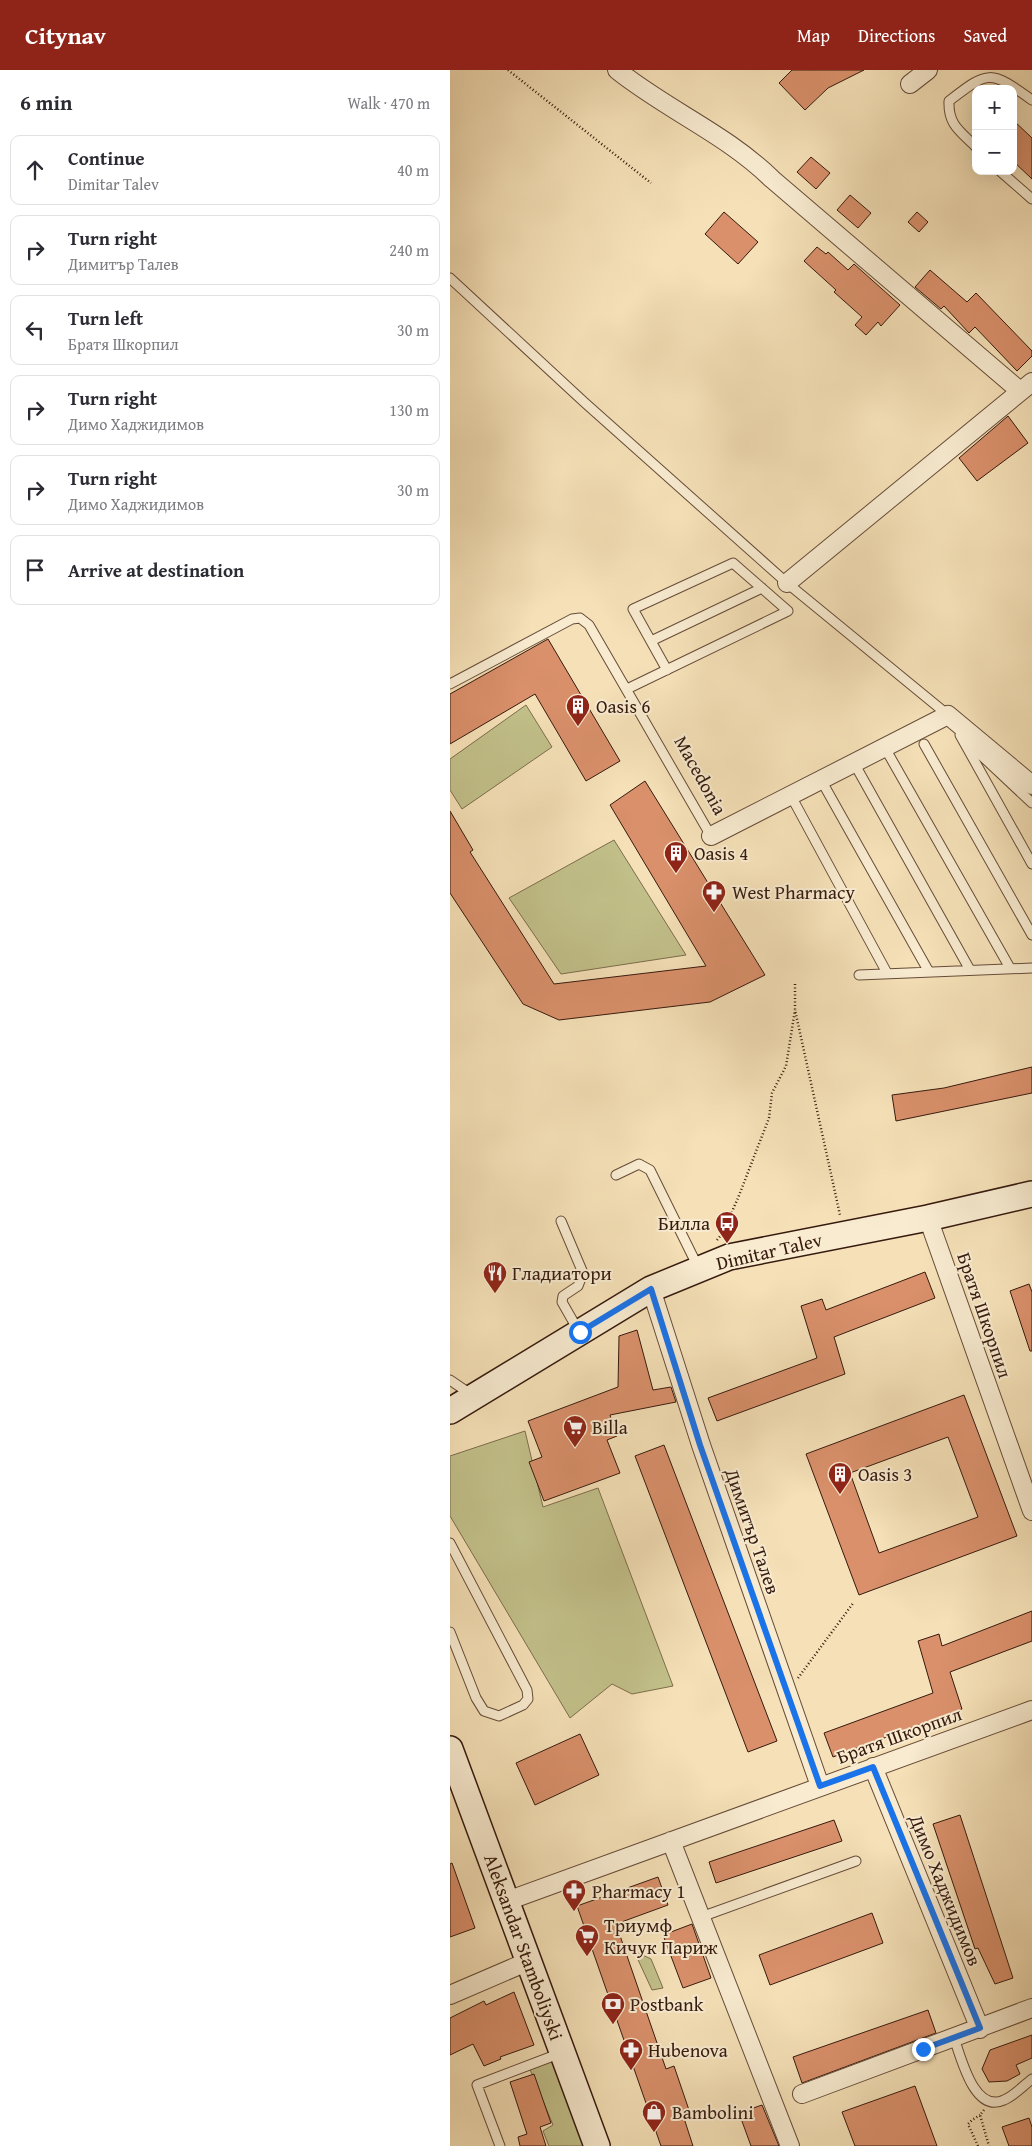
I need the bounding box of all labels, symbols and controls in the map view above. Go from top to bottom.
text: Citynav [25,18,106,53]
text: Map [797,22,830,49]
text: Directions [858,22,935,49]
text: Saved [963,22,1007,49]
map controls [972,85,1017,175]
button: + [972,85,1017,130]
text: 6 min [20,87,72,118]
text: Walk · 470 m [347,91,430,115]
button: − [972,130,1017,175]
text: Continue [68,144,145,172]
icon: ahead [21,156,49,184]
text: 40 m [397,158,429,182]
text: Dimitar Talev [68,172,159,196]
text: Turn right [68,224,157,252]
icon: right [21,236,49,264]
text: 240 m [389,238,429,262]
text: Димитър Талев [68,252,179,276]
text: Turn left [68,304,143,332]
icon: left [21,316,49,344]
text: 30 m [397,318,429,342]
text: Братя Шкорпил [68,332,179,356]
text: Turn right [68,384,157,412]
icon: right [21,396,49,424]
text: 130 m [389,398,429,422]
text: Димо Хаджидимов [68,412,204,436]
text: Turn right [68,464,157,492]
icon: right [21,476,49,504]
text: 30 m [397,478,429,502]
text: Димо Хаджидимов [68,492,204,516]
icon: arrive [21,556,49,584]
text: Arrive at destination [68,556,244,584]
place label: Oasis 6 [596,692,650,720]
building icon: Oasis 6 [565,693,591,727]
street label: Macedonia [668,730,734,820]
place label: Oasis 4 [694,839,748,867]
building icon: Oasis 4 [663,840,689,874]
place label: West Pharmacy [732,878,855,906]
pharmacy icon: West Pharmacy [701,879,727,913]
place label: Билла [658,1209,710,1237]
bus stop icon: Билла [714,1210,740,1244]
street label: Dimitar Talev [713,1225,825,1277]
street label: Братя Шкорпил [950,1248,1020,1382]
place label: Гладиатори [512,1259,612,1287]
restaurant icon: Гладиатори [482,1260,508,1294]
route start [569,1321,592,1344]
place label: Billa [592,1413,628,1441]
supermarket icon: Billa [562,1414,588,1448]
place label: Oasis 3 [858,1460,912,1488]
building icon: Oasis 3 [827,1461,853,1495]
street label: Димитър Талев [718,1463,788,1598]
street label: Братя Шкорпил [833,1699,965,1771]
street label: Димо Хаджидимов [902,1809,989,1970]
street label: Aleksandar Stamboliyski [477,1850,571,2044]
place label: Pharmacy 1 [592,1877,685,1905]
pharmacy icon: Pharmacy 1 [561,1878,587,1912]
place label: Триумф Кичук Париж [604,1911,718,1961]
supermarket icon: Триумф Кичук Париж [574,1923,600,1957]
place label: Postbank [630,1990,704,2018]
bank icon: Postbank [600,1991,626,2025]
place label: Hubenova [648,2036,728,2064]
pharmacy icon: Hubenova [618,2037,644,2071]
route end [912,2038,935,2061]
place label: Bambolini [672,2098,753,2126]
shop icon: Bambolini [641,2099,667,2133]

